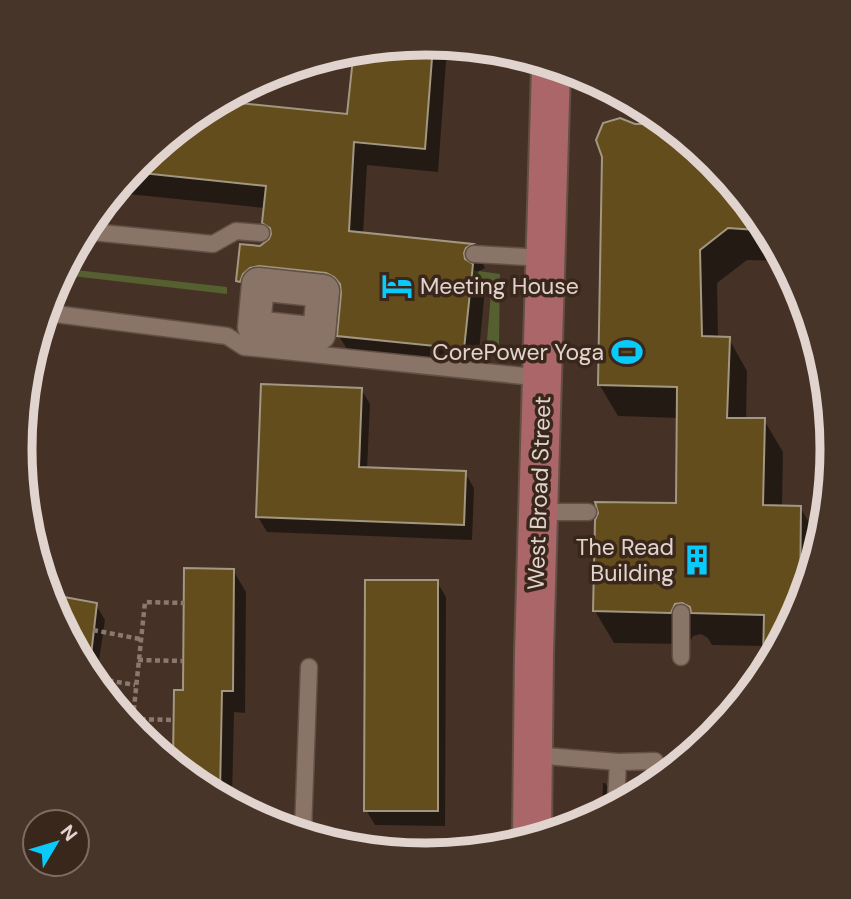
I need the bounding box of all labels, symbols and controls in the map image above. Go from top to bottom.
hotel icon: Meeting House [380,269,414,303]
place label: Meeting House [420,271,579,301]
sports icon: CorePower Yoga [610,335,644,369]
place label: CorePower Yoga [432,337,604,367]
street label: West Broad Street [521,395,557,591]
place label: The Read Building [576,532,674,588]
building icon: The Read Building [680,543,714,577]
north arrow [21,808,91,878]
text: N [55,820,83,846]

